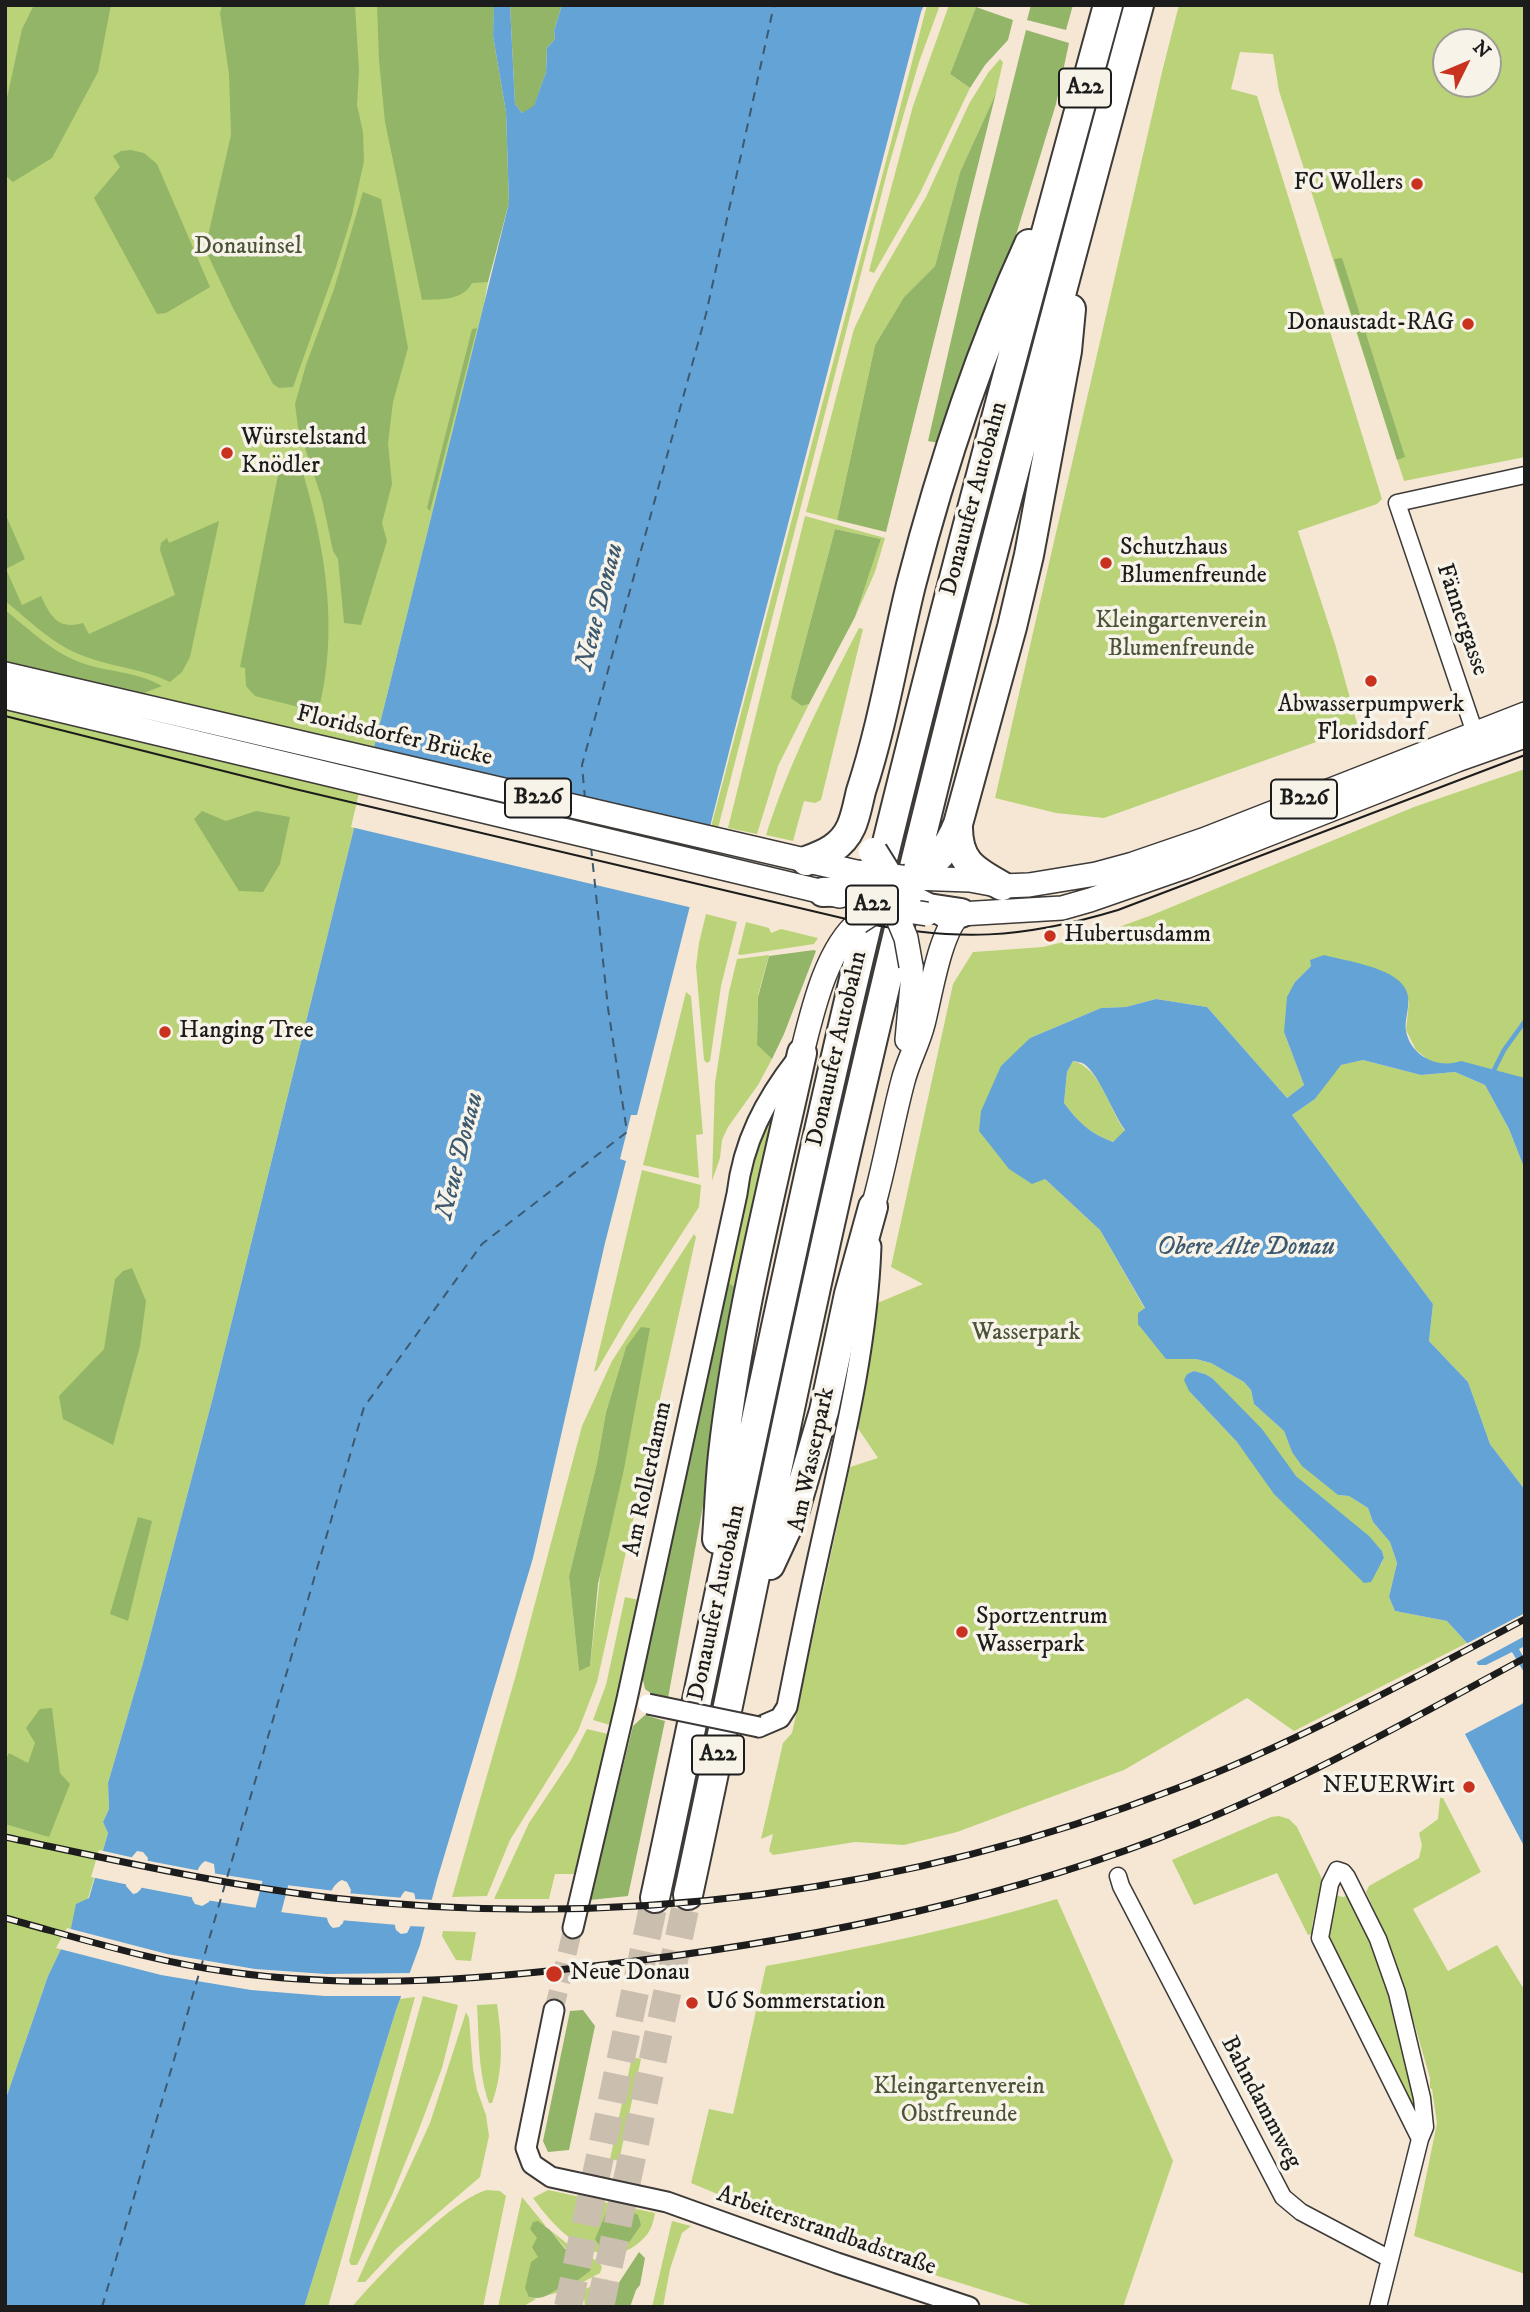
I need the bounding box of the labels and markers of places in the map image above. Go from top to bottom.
place label: FC Wollers [1294,170,1403,198]
marker: FC Wollers [1409,176,1425,192]
place label: Donaustadt-RAG [1287,310,1454,338]
marker: Donaustadt-RAG [1460,316,1476,332]
place label: Würstelstand Knödler [241,425,367,481]
marker: Würstelstand Knödler [219,445,235,461]
place label: Schutzhaus Blumenfreunde [1120,535,1267,591]
marker: Schutzhaus Blumenfreunde [1098,555,1114,571]
marker: Abwasserpumpwerk Floridsdorf [1363,673,1379,689]
place label: Abwasserpumpwerk Floridsdorf [1278,692,1464,748]
place label: Hubertusdamm [1064,922,1211,950]
marker: Hubertusdamm [1042,928,1058,944]
place label: Hanging Tree [179,1018,314,1046]
marker: Hanging Tree [157,1024,173,1040]
place label: Sportzentrum Wasserpark [976,1604,1108,1660]
marker: Sportzentrum Wasserpark [954,1624,970,1640]
place label: NEUERWirt [1323,1773,1455,1801]
marker: NEUERWirt [1461,1779,1477,1795]
place label: Neue Donau [570,1960,690,1988]
marker: Neue Donau [544,1964,564,1984]
place label: U6 Sommerstation [706,1989,885,2017]
marker: U6 Sommerstation [684,1995,700,2011]

